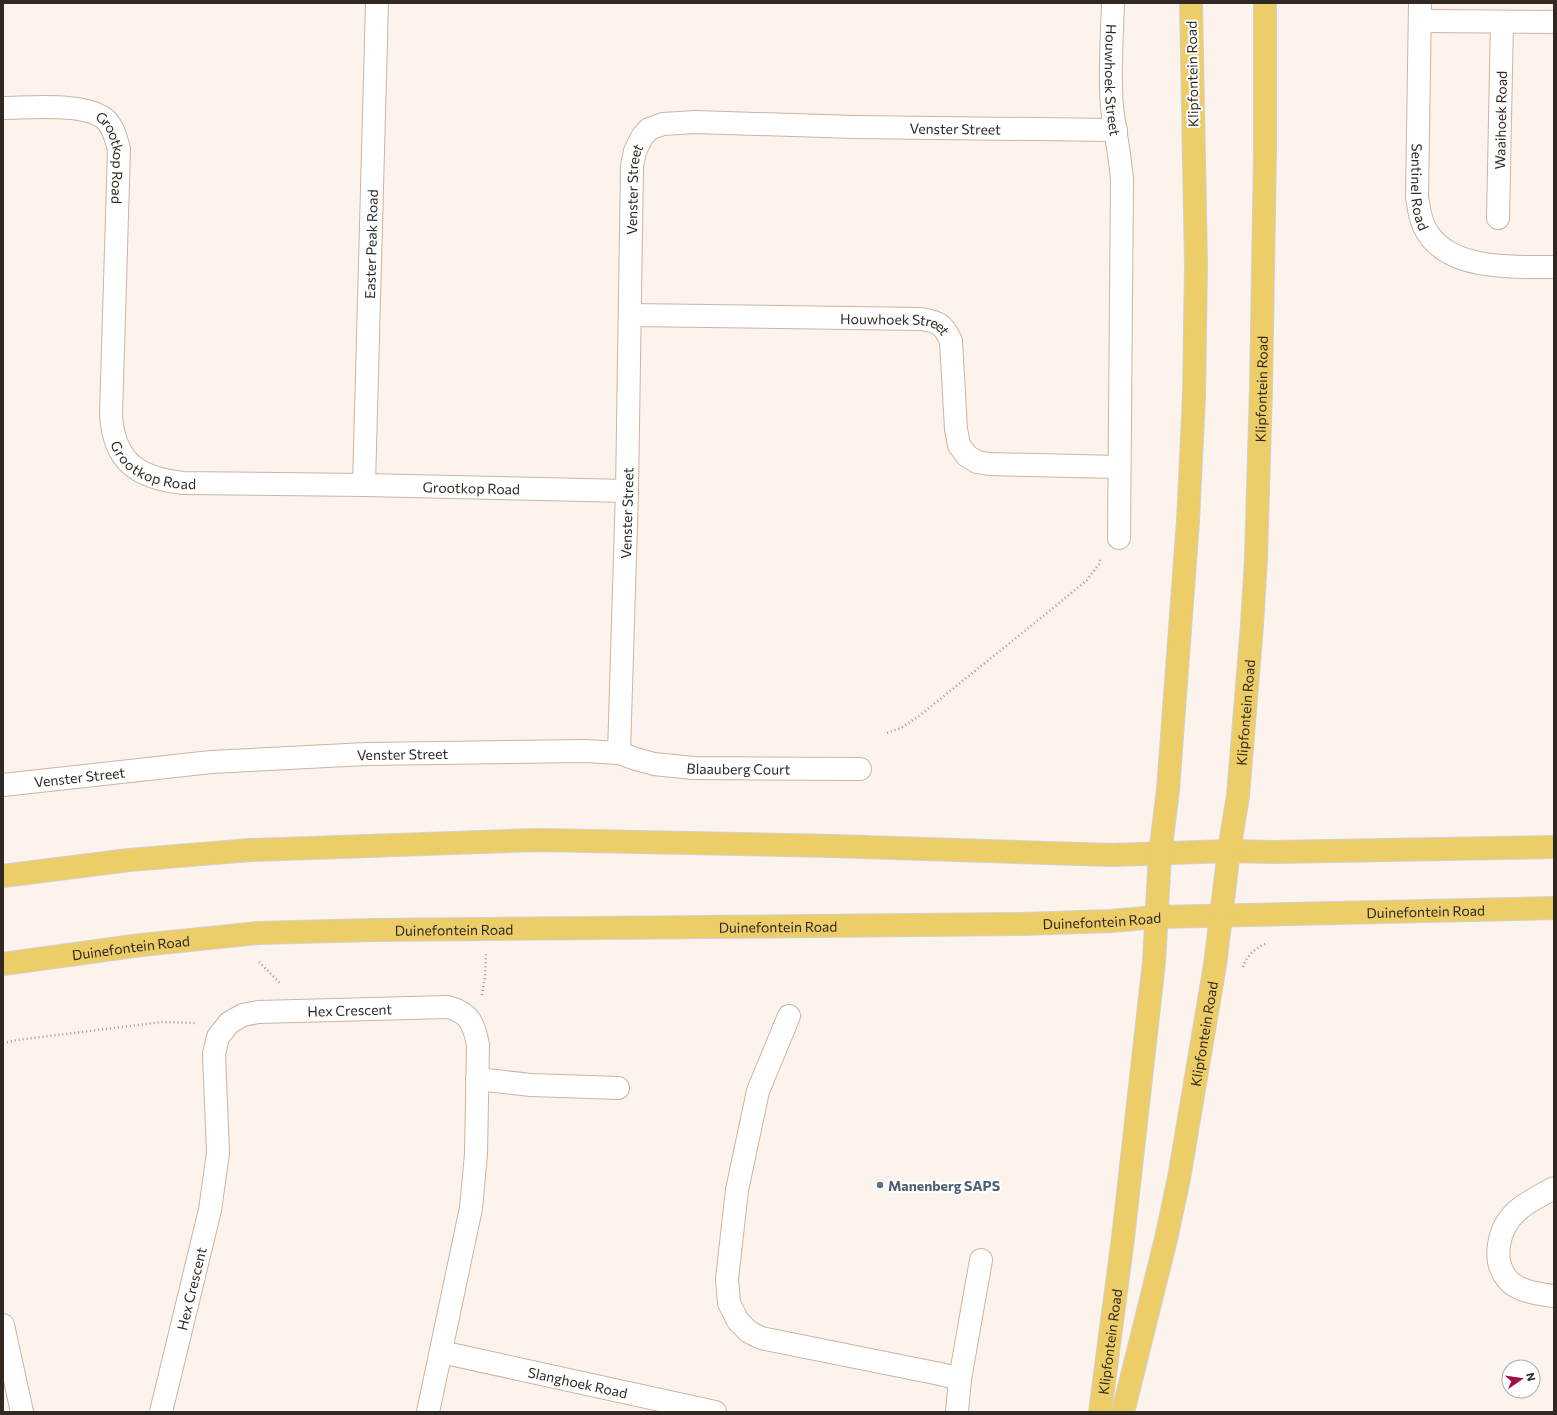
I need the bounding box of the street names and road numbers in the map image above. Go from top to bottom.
street label: Klipfontein Road [1183,21,1201,127]
street label: Houwhoek Street [1102,24,1125,137]
street label: Waaihoek Road [1490,71,1510,169]
street label: Grootkop Road [93,107,128,204]
street label: Venster Street [909,119,1001,137]
street label: Venster Street [622,141,646,235]
street label: Sentinel Road [1408,143,1433,233]
street label: Easter Peak Road [361,189,380,299]
street label: Houwhoek Street [840,309,954,338]
street label: Klipfontein Road [1251,336,1270,442]
street label: Grootkop Road [108,438,196,492]
street label: Venster Street [616,467,636,559]
street label: Grootkop Road [423,478,520,497]
street label: Klipfontein Road [1232,659,1258,766]
street label: Venster Street [356,744,449,763]
street label: Blaauberg Court [686,759,791,777]
street label: Venster Street [33,763,126,790]
street label: Duinefontein Road [1366,901,1485,921]
street label: Duinefontein Road [1042,908,1161,932]
street label: Duinefontein Road [719,917,837,935]
street label: Duinefontein Road [395,920,513,938]
street label: Duinefontein Road [71,932,191,963]
street label: Klipfontein Road [1186,980,1221,1088]
street label: Hex Crescent [307,1000,393,1019]
street label: Hex Crescent [173,1245,209,1332]
street label: Klipfontein Road [1094,1288,1125,1395]
street label: Slanghoek Road [526,1363,629,1401]

